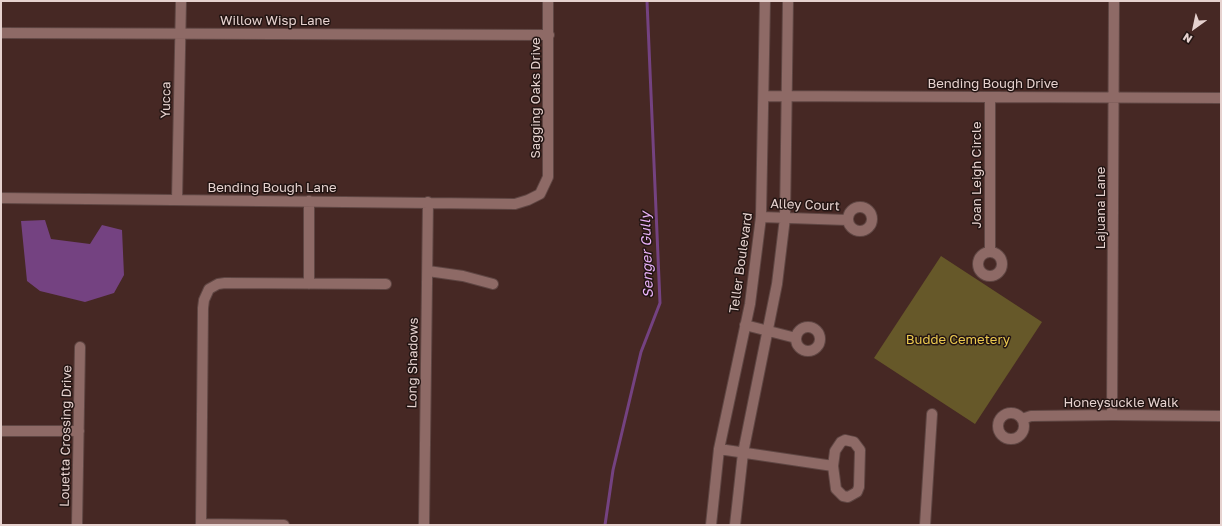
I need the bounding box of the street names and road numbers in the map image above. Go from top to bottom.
street label: Willow Wisp Lane [220,13,330,29]
street label: Sagging Oaks Drive [528,37,544,159]
street label: Bending Bough Drive [928,76,1058,92]
street label: Yucca [158,81,174,119]
street label: Joan Leigh Circle [969,121,985,229]
street label: Lajuana Lane [1093,167,1109,249]
street label: Bending Bough Lane [208,180,336,196]
street label: Alley Court [770,196,840,214]
street label: Teller Boulevard [726,212,756,314]
street label: Long Shadows [404,317,422,409]
street label: Louetta Crossing Drive [57,365,75,507]
street label: Honeysuckle Walk [1063,395,1179,411]

